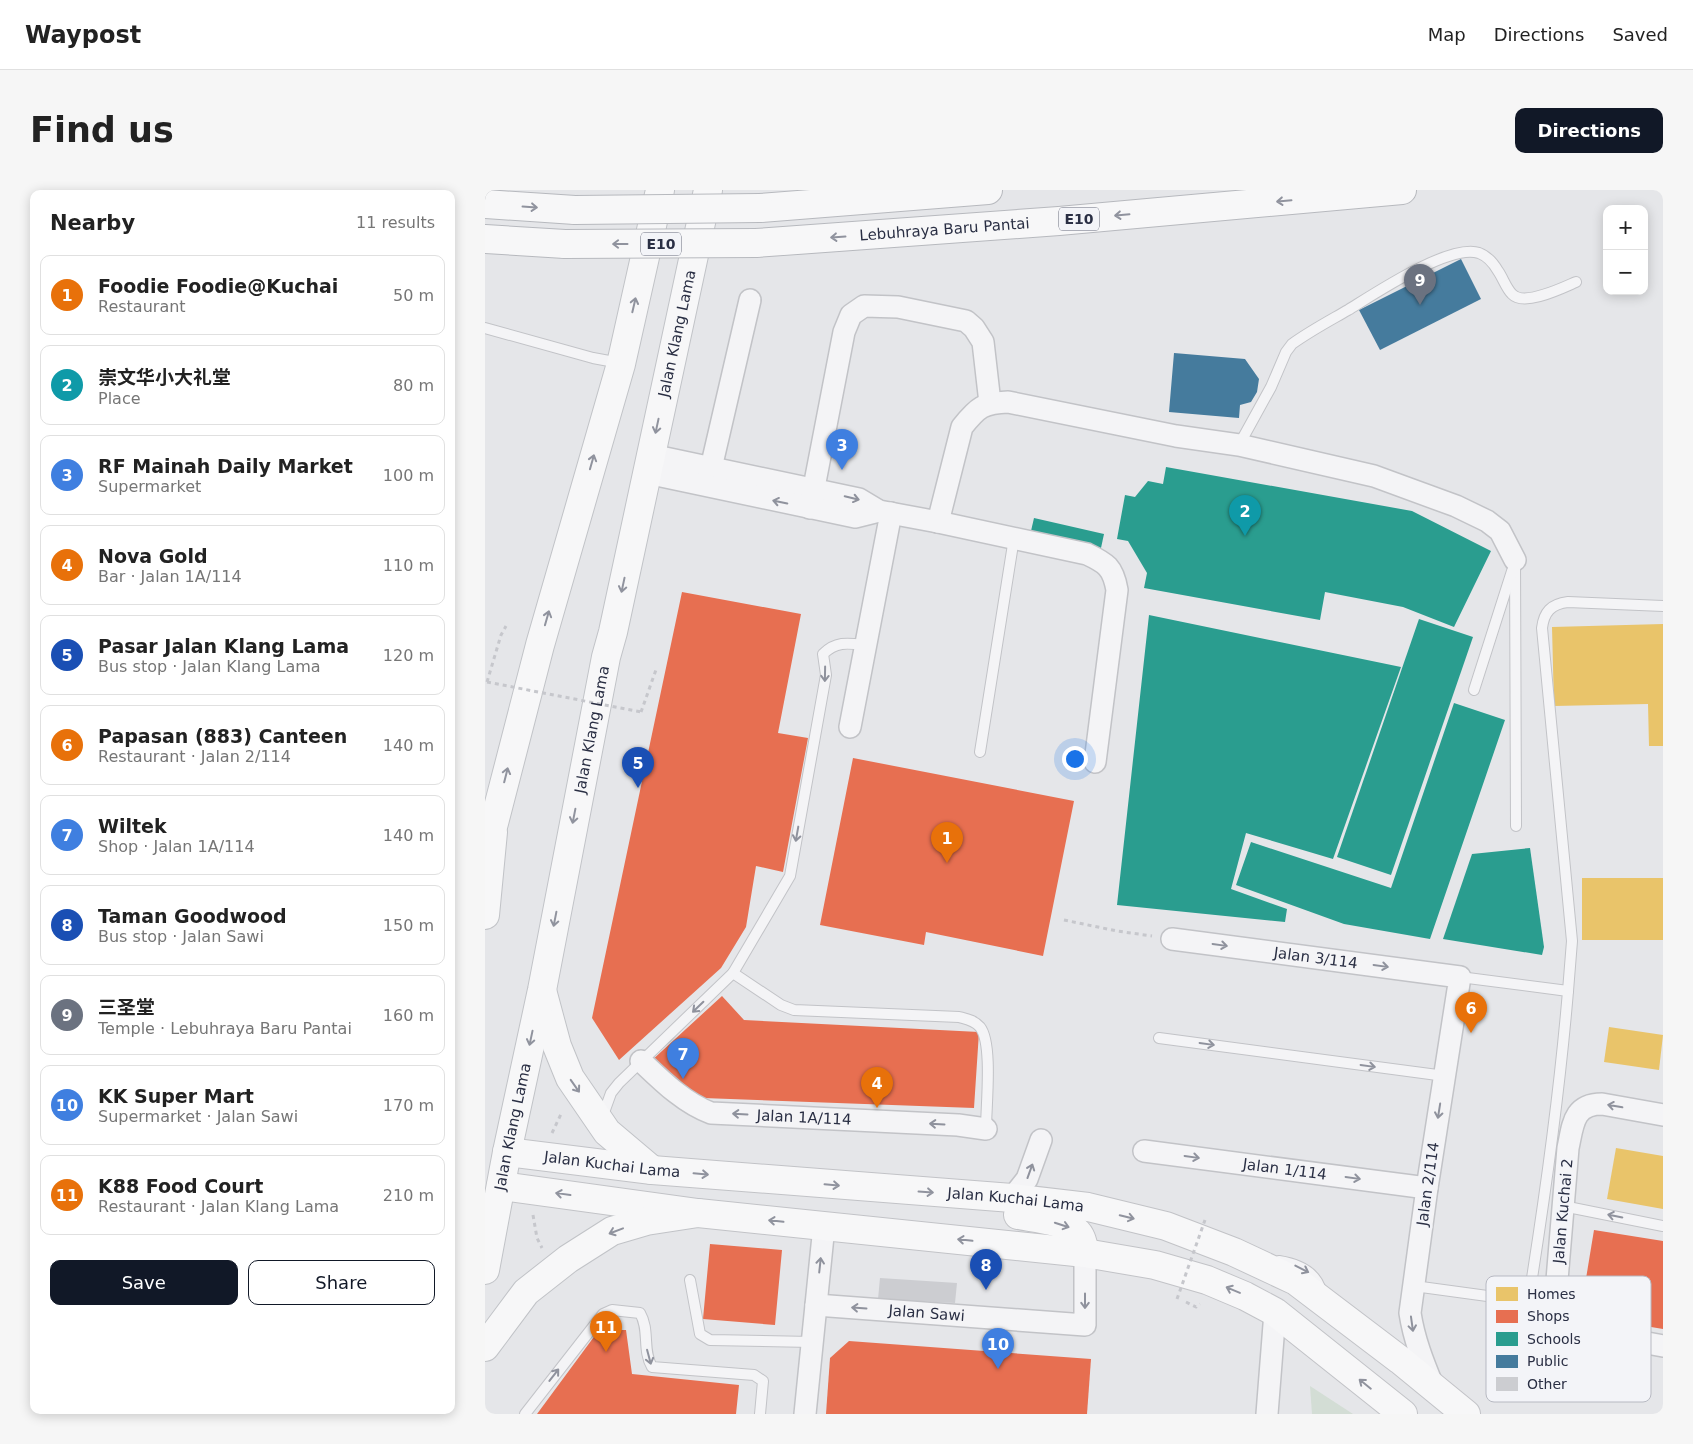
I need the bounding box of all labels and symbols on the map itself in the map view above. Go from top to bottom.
one-way arrow [1276,196,1292,205]
one-way arrow [522,203,538,212]
road number: E10 [1059,208,1099,230]
one-way arrow [1114,210,1130,220]
street label: Lebuhraya Baru Pantai [859,214,1030,244]
road number: E10 [641,232,681,256]
one-way arrow [830,233,846,242]
one-way arrow [612,239,628,249]
pin: 9 [1404,264,1436,305]
street label: Jalan Klang Lama [654,268,700,400]
one-way arrow [630,297,639,313]
one-way arrow [652,417,661,433]
pin: 3 [826,429,858,470]
one-way arrow [588,454,598,470]
one-way arrow [844,494,860,503]
pin: 2 [1229,495,1261,536]
one-way arrow [773,497,789,506]
one-way arrow [618,576,627,592]
one-way arrow [543,610,553,626]
street label: Jalan Klang Lama [571,664,613,796]
one-way arrow [820,666,830,682]
your location [1062,746,1088,772]
pin: 5 [622,747,654,788]
one-way arrow [501,768,511,784]
one-way arrow [569,808,579,824]
pin: 1 [931,822,963,863]
one-way arrow [792,826,802,842]
one-way arrow [550,910,559,926]
one-way arrow [1212,940,1228,950]
street label: Jalan 3/114 [1272,943,1359,972]
one-way arrow [1373,961,1389,971]
pin: 6 [1455,992,1487,1033]
one-way arrow [692,1001,705,1013]
one-way arrow [526,1029,536,1045]
pin: 7 [667,1038,699,1079]
one-way arrow [1199,1039,1215,1049]
street label: Jalan Klang Lama [491,1061,535,1193]
one-way arrow [1360,1061,1376,1071]
pin: 4 [861,1067,893,1108]
one-way arrow [570,1078,580,1092]
one-way arrow [1607,1100,1623,1110]
one-way arrow [1434,1103,1444,1119]
street label: Jalan 1A/114 [755,1106,852,1129]
one-way arrow [732,1110,748,1119]
one-way arrow [929,1120,945,1129]
street label: Jalan 2/114 [1413,1141,1443,1228]
street label: Jalan Kuchai Lama [542,1148,681,1181]
one-way arrow [1184,1152,1200,1162]
street label: Jalan 1/114 [1241,1155,1328,1184]
street label: Jalan Kuchai 2 [1549,1158,1577,1265]
one-way arrow [1026,1164,1035,1179]
one-way arrow [693,1169,709,1179]
one-way arrow [1345,1173,1361,1183]
one-way arrow [823,1180,839,1190]
street label: Jalan Kuchai Lama [946,1184,1085,1215]
one-way arrow [918,1187,934,1197]
one-way arrow [555,1189,571,1199]
one-way arrow [1608,1211,1624,1221]
one-way arrow [1118,1213,1134,1222]
one-way arrow [768,1216,784,1226]
one-way arrow [1054,1221,1069,1230]
one-way arrow [609,1227,624,1236]
one-way arrow [957,1235,973,1245]
pin: 8 [970,1249,1002,1290]
one-way arrow [815,1258,825,1274]
one-way arrow [1294,1265,1309,1274]
legend [1486,1276,1651,1402]
one-way arrow [1226,1285,1241,1295]
text: Homes [1527,1286,1576,1302]
one-way arrow [1080,1293,1090,1309]
street label: Jalan Sawi [887,1301,966,1325]
one-way arrow [852,1303,868,1312]
text: Shops [1527,1308,1570,1324]
pin: 11 [590,1311,622,1352]
one-way arrow [1407,1316,1417,1332]
pin: 10 [982,1328,1014,1369]
text: Schools [1527,1331,1581,1347]
one-way arrow [644,1349,654,1365]
text: Public [1527,1353,1568,1369]
one-way arrow [549,1369,560,1382]
text: Other [1527,1376,1567,1392]
one-way arrow [1359,1378,1372,1389]

